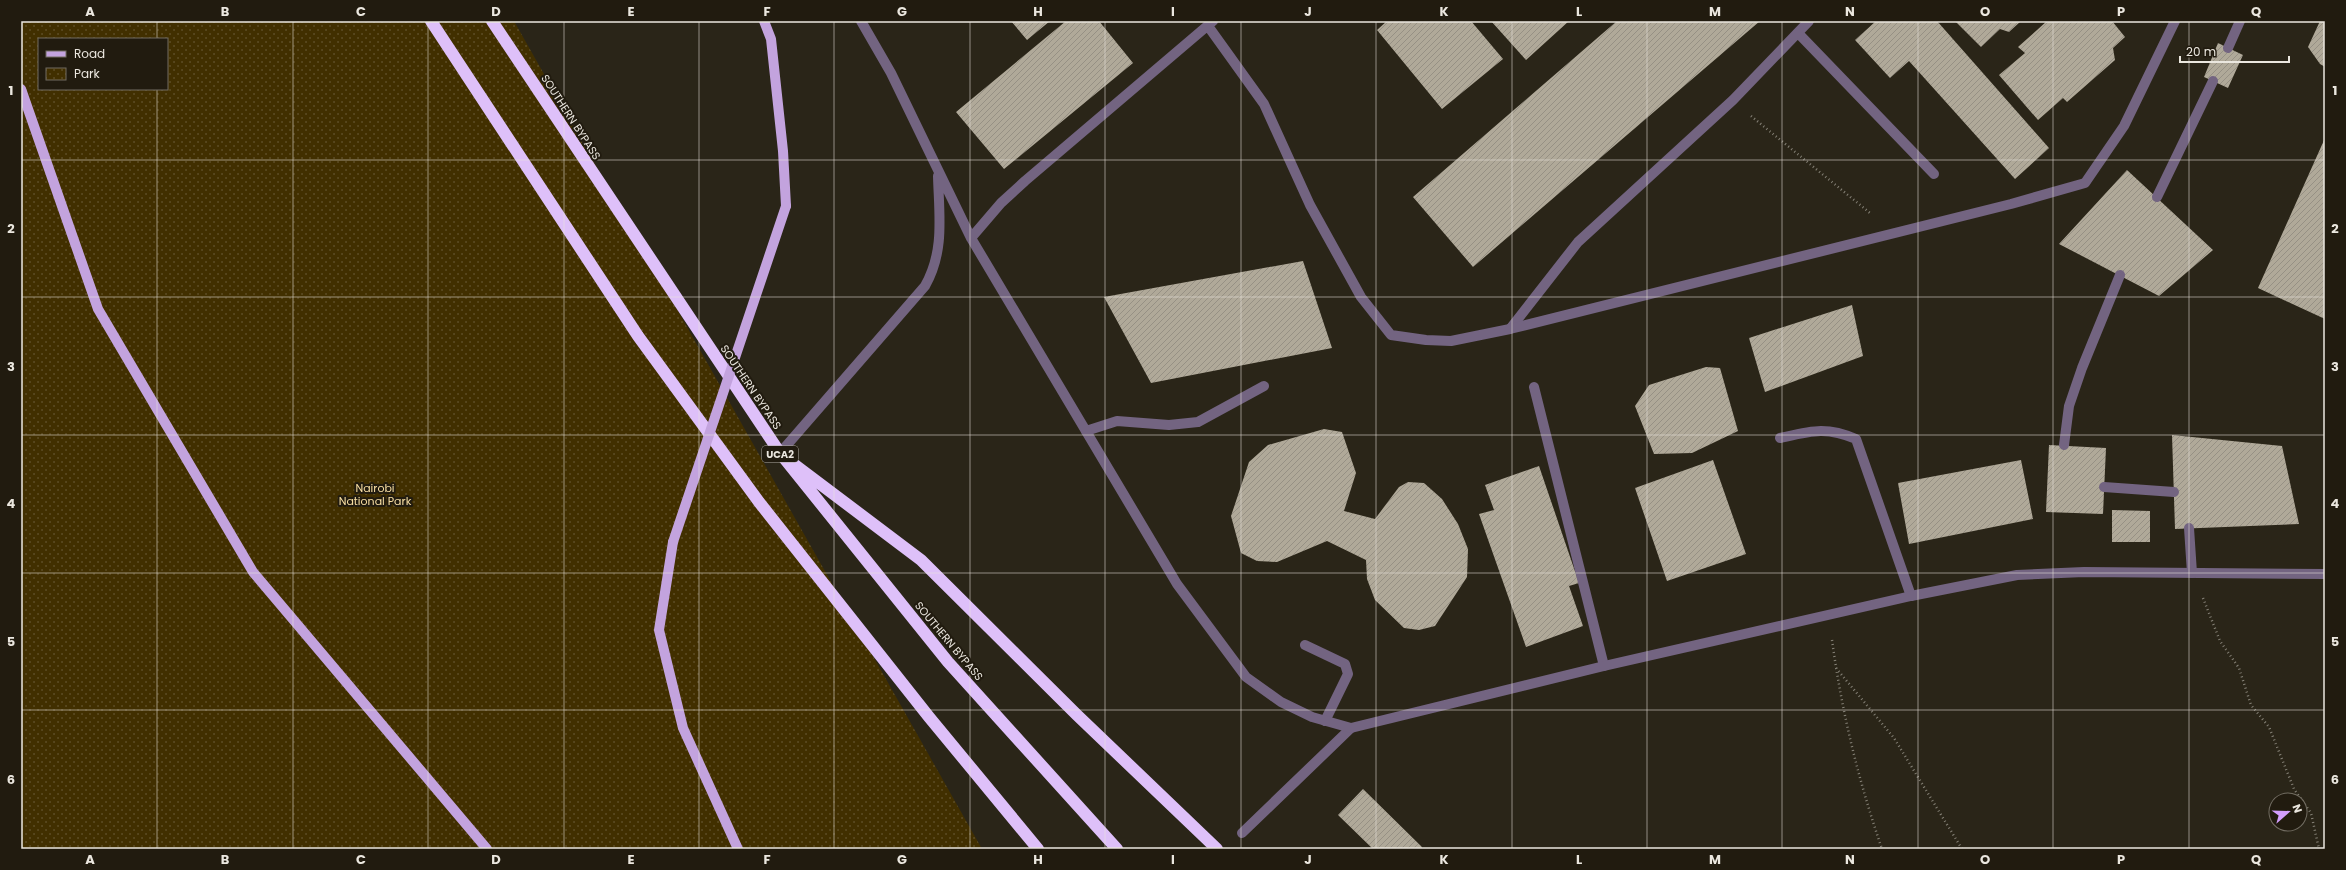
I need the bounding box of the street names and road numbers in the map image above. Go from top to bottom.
street label: SOUTHERN BYPASS [537,71,605,163]
street label: SOUTHERN BYPASS [717,342,785,432]
road number: UCA2 [762,446,798,462]
street label: SOUTHERN BYPASS [911,598,987,684]

